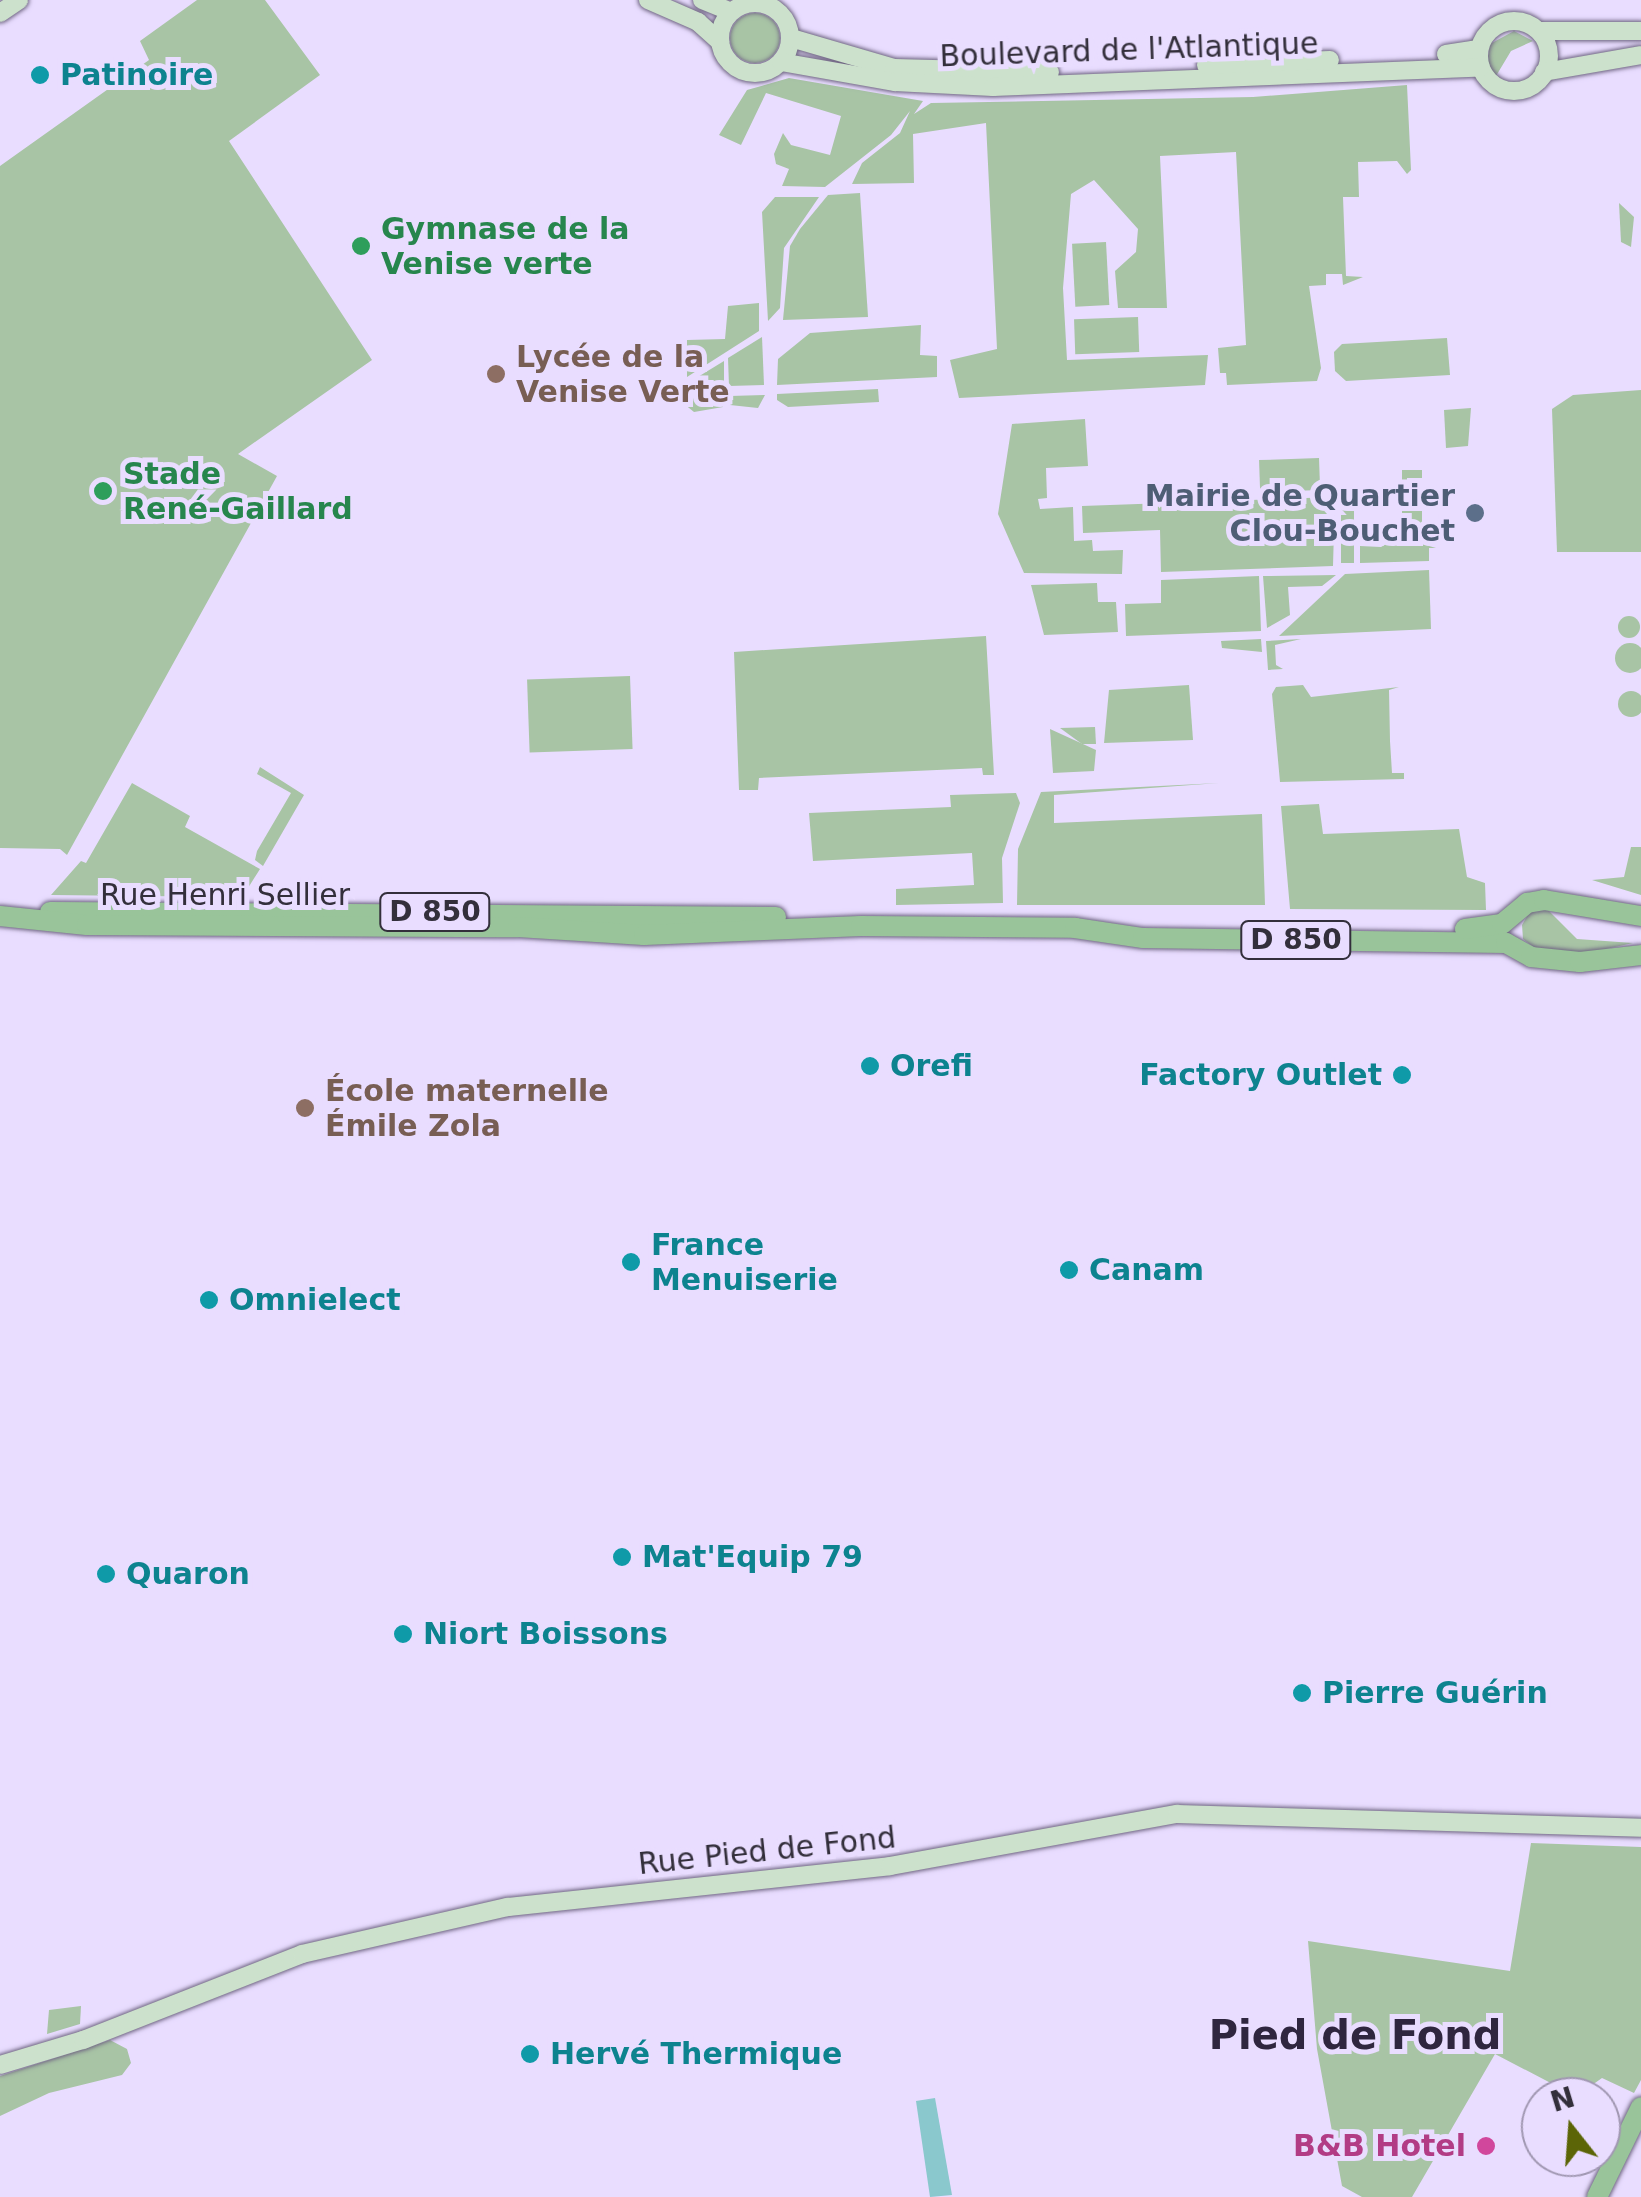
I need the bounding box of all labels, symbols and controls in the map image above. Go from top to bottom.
street label: Boulevard de l'Atlantique [939,25,1319,75]
place label: Patinoire [60,57,213,93]
marker: Patinoire [29,64,51,86]
place label: Gymnase de la Venise verte [381,211,629,282]
marker: Gymnase de la Venise verte [350,235,372,257]
place label: Lycée de la Venise Verte [516,339,730,410]
marker: Lycée de la Venise Verte [485,363,507,385]
place label: Stade René-Gaillard [123,456,353,526]
place label: Mairie de Quartier Clou-Bouchet [1145,478,1455,548]
marker: Stade René-Gaillard [92,480,114,502]
marker: Mairie de Quartier Clou-Bouchet [1464,502,1486,524]
street label: Rue Henri Sellier [100,877,350,913]
road number: D 850 [378,889,492,935]
road number: D 850 [1238,917,1354,963]
place label: Orefi [890,1048,973,1084]
marker: Orefi [859,1055,881,1077]
place label: Factory Outlet [1139,1057,1382,1093]
marker: Factory Outlet [1391,1064,1413,1086]
place label: École maternelle Émile Zola [325,1073,609,1144]
marker: École maternelle Émile Zola [294,1097,316,1119]
place label: France Menuiserie [651,1227,838,1298]
marker: France Menuiserie [620,1251,642,1273]
place label: Canam [1089,1252,1204,1288]
marker: Canam [1058,1259,1080,1281]
place label: Omnielect [229,1282,401,1318]
marker: Omnielect [198,1289,220,1311]
place label: Mat'Equip 79 [642,1539,863,1575]
marker: Mat'Equip 79 [611,1546,633,1568]
place label: Quaron [126,1556,250,1592]
marker: Quaron [95,1563,117,1585]
place label: Niort Boissons [423,1616,668,1652]
marker: Niort Boissons [392,1623,414,1645]
place label: Pierre Guérin [1322,1675,1548,1711]
marker: Pierre Guérin [1291,1682,1313,1704]
street label: Rue Pied de Fond [636,1820,898,1882]
district label: Pied de Fond [1209,2011,1501,2059]
place label: Hervé Thermique [550,2036,842,2072]
marker: Hervé Thermique [519,2043,541,2065]
north arrow [1521,2077,1621,2177]
text: N [1547,2081,1579,2119]
place label: B&B Hotel [1293,2128,1466,2164]
marker: B&B Hotel [1475,2135,1497,2157]

